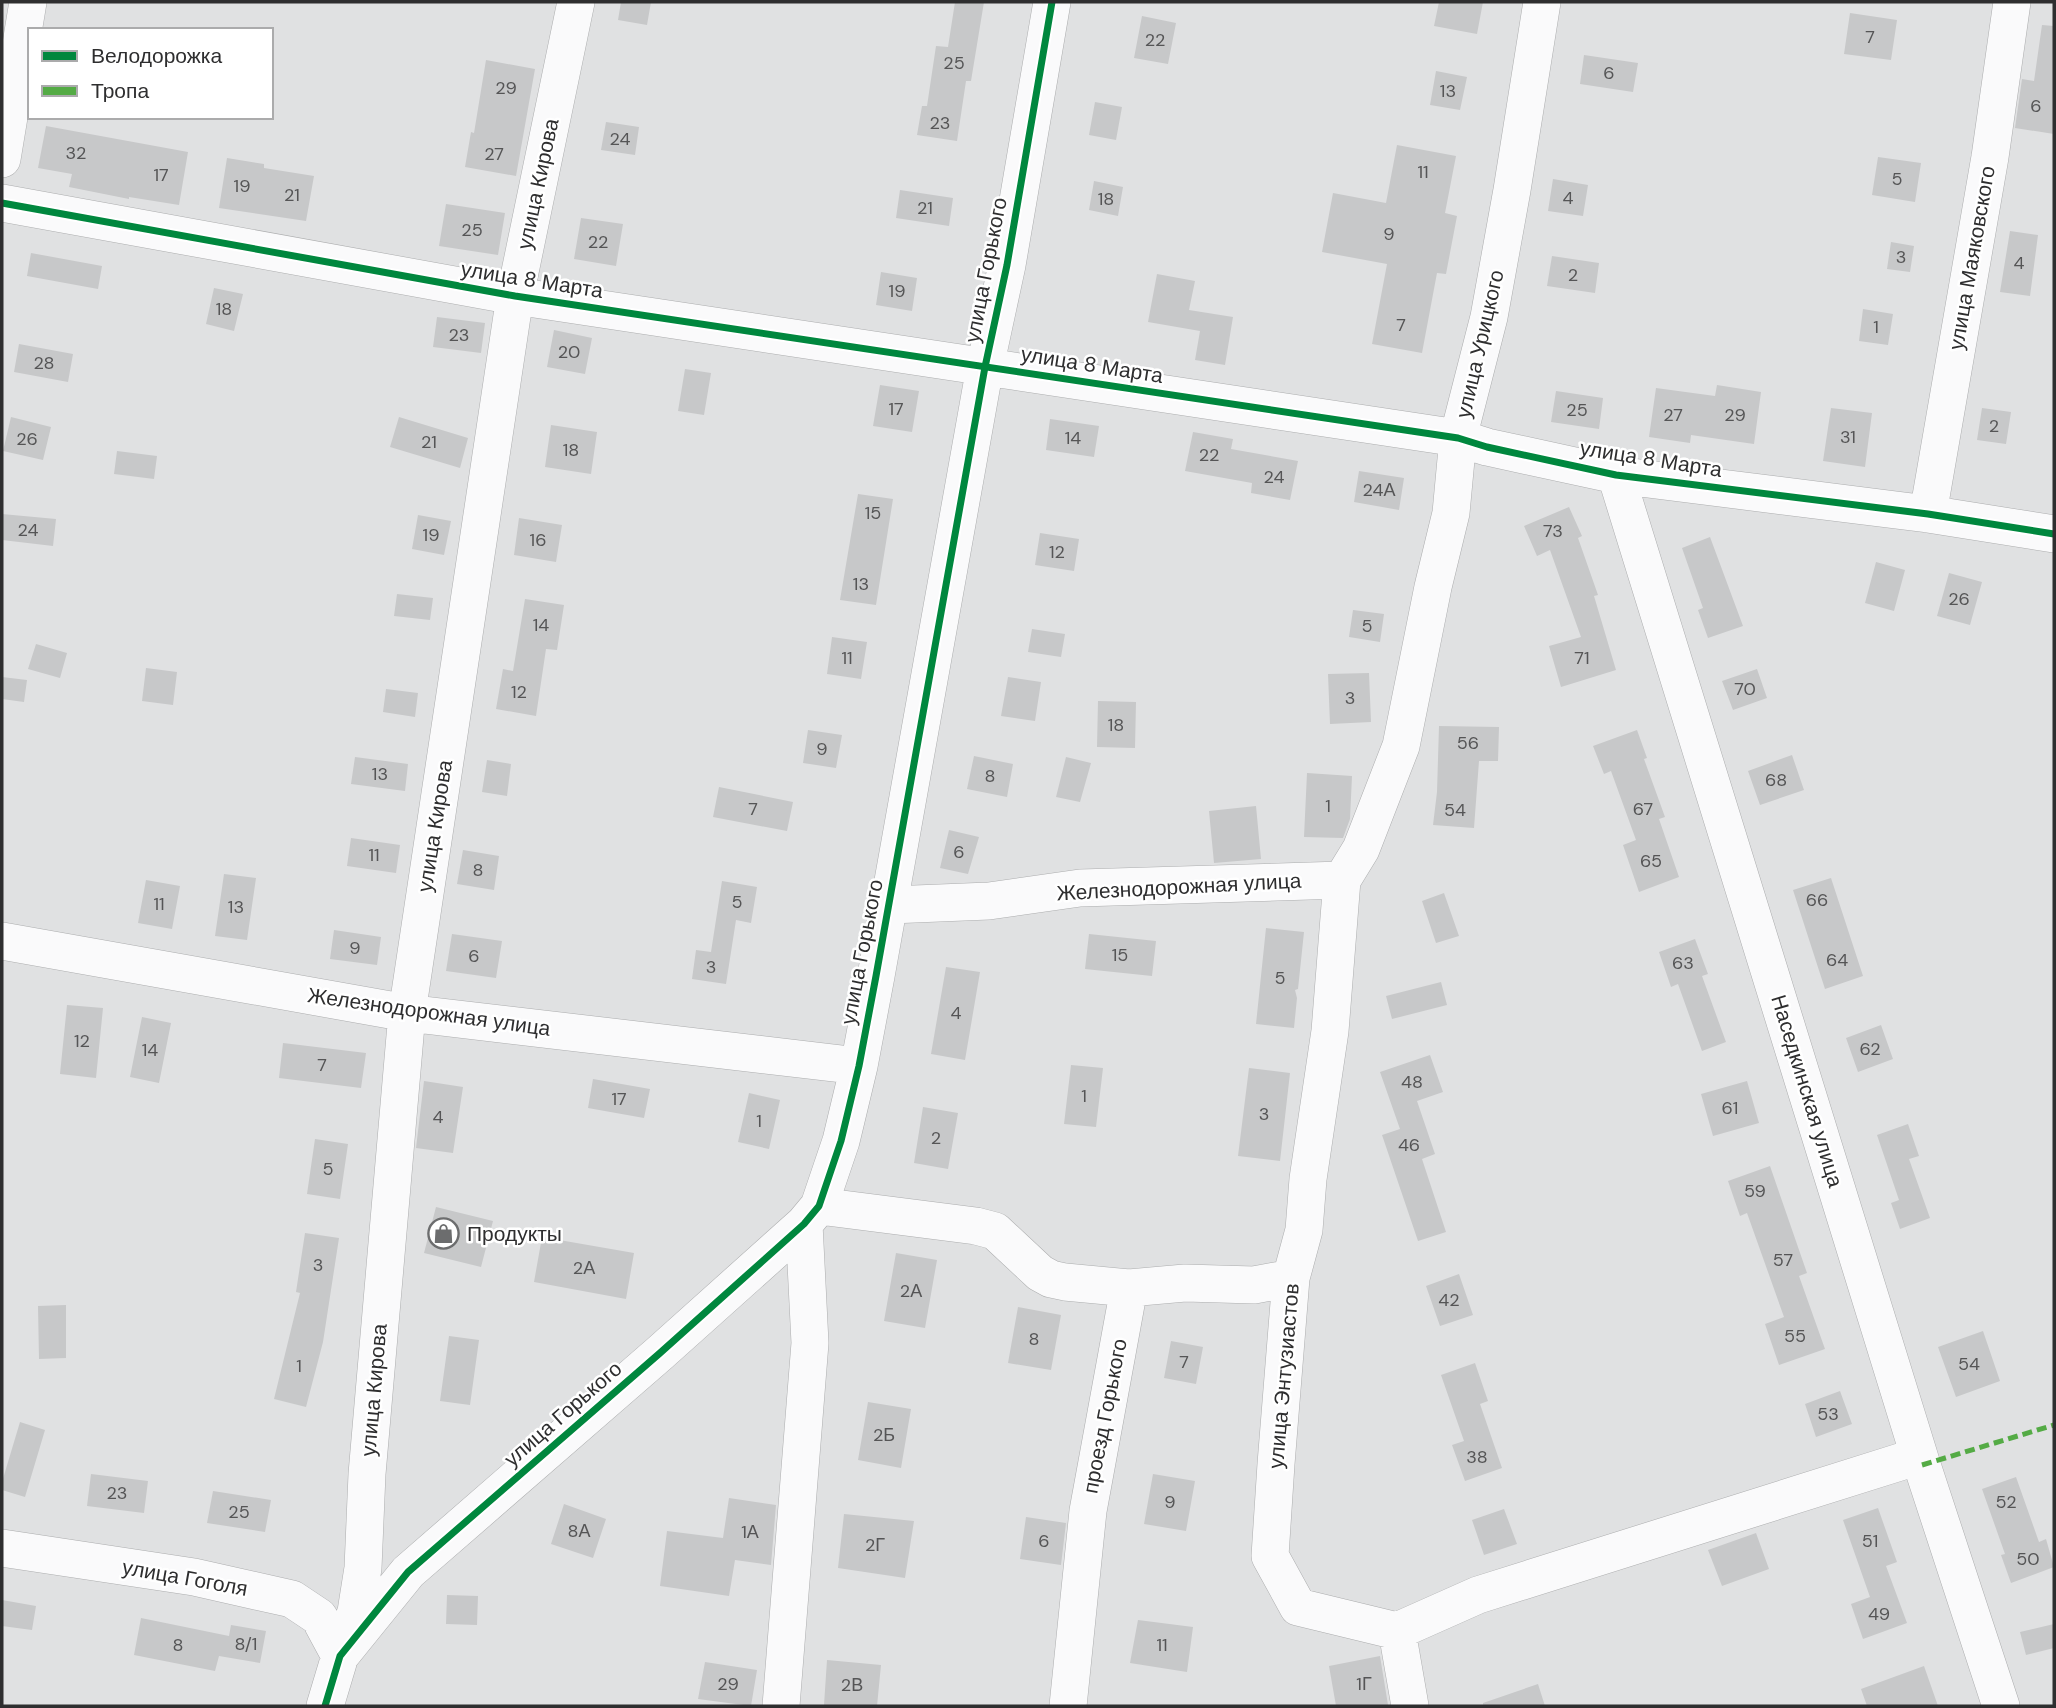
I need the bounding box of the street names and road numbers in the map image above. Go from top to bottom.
street label: улица Кирова [510,116,566,252]
street label: улица Маяковского [1942,164,2002,352]
street label: улица Горького [958,195,1014,345]
street label: улица 8 Марта [459,255,605,305]
street label: улица Урицкого [1449,267,1511,421]
street label: улица 8 Марта [1019,340,1165,390]
street label: улица 8 Марта [1578,434,1724,484]
street label: улица Кирова [411,758,459,894]
street label: Железнодорожная улица [1056,867,1302,907]
street label: улица Горького [834,877,890,1027]
street label: Железнодорожная улица [306,981,553,1043]
street label: Наседкинская улица [1764,991,1850,1191]
street label: улица Энтузиастов [1262,1282,1306,1470]
street label: улица Кирова [354,1322,394,1458]
street label: проезд Горького [1076,1336,1134,1496]
street label: улица Горького [498,1355,628,1473]
street label: улица Гоголя [120,1553,250,1603]

